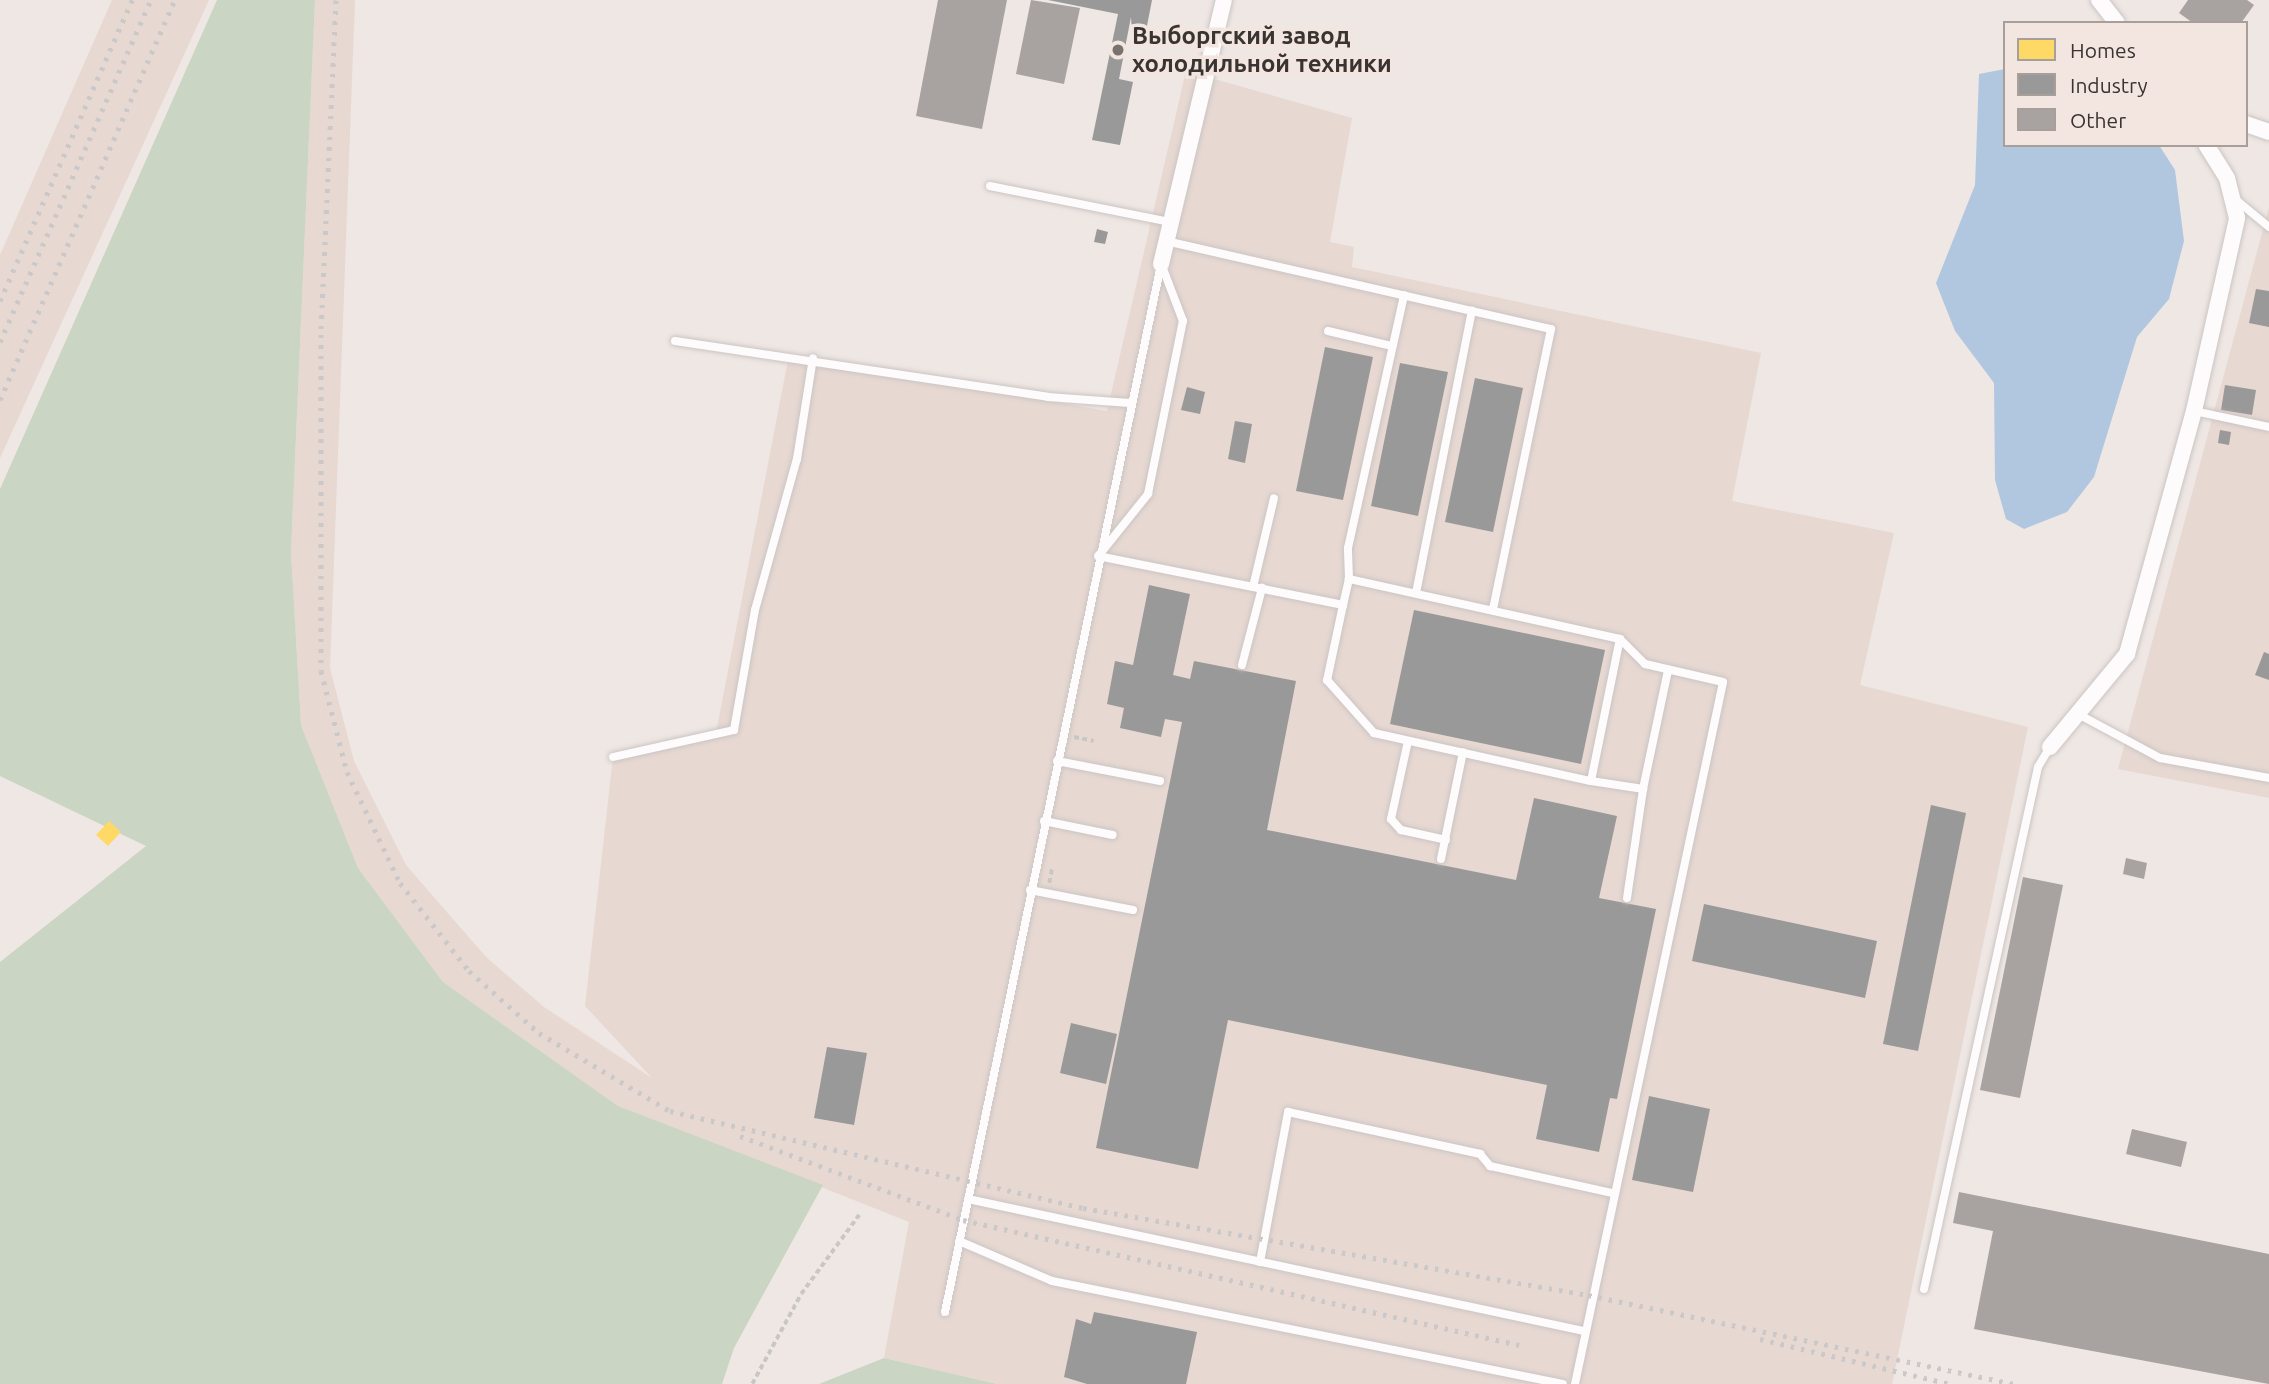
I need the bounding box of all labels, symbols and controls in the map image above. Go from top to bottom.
legend [2003,21,2248,147]
place label: Выборгский завод холодильной техники [1132,22,1392,78]
text: Homes [2070,38,2136,62]
marker: Выборгский завод холодильной техники [1110,42,1126,58]
text: Industry [2070,73,2148,97]
text: Other [2070,108,2126,132]

